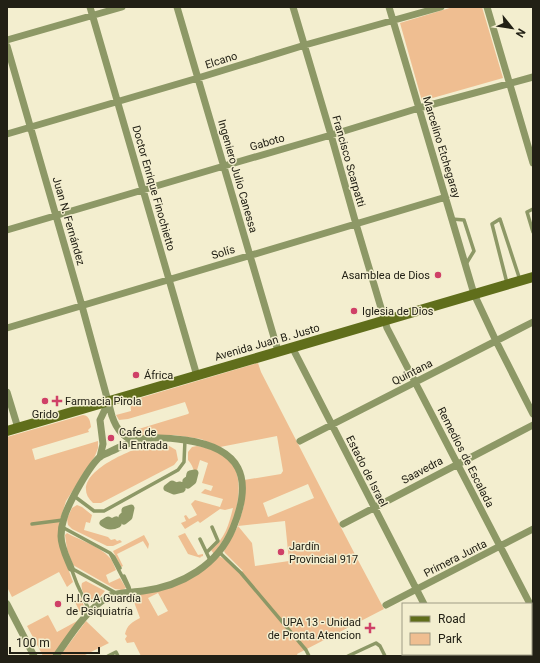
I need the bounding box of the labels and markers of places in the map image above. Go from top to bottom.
place label: Asamblea de Dios [342,269,430,282]
marker: Asamblea de Dios [433,270,443,280]
place label: Iglesia de Dios [362,305,434,318]
marker: Iglesia de Dios [349,306,359,316]
place label: África [144,369,173,382]
marker: África [131,370,141,380]
place label: Farmacia Pirola [65,395,142,408]
marker: Grido [40,396,50,406]
marker: Farmacia Pirola [52,396,62,406]
place label: Grido [32,408,58,421]
place label: Cafe de la Entrada [119,426,168,452]
marker: Cafe de la Entrada [106,433,116,443]
place label: Jardín Provincial 917 [289,540,358,566]
marker: Jardín Provincial 917 [276,547,286,557]
place label: H.I.G.A Guardía de Psiquiatría [66,592,141,618]
marker: H.I.G.A Guardía de Psiquiatría [53,599,63,609]
place label: UPA 13 - Unidad de Pronta Atencion [268,616,361,642]
marker: UPA 13 - Unidad de Pronta Atencion [364,622,376,634]

